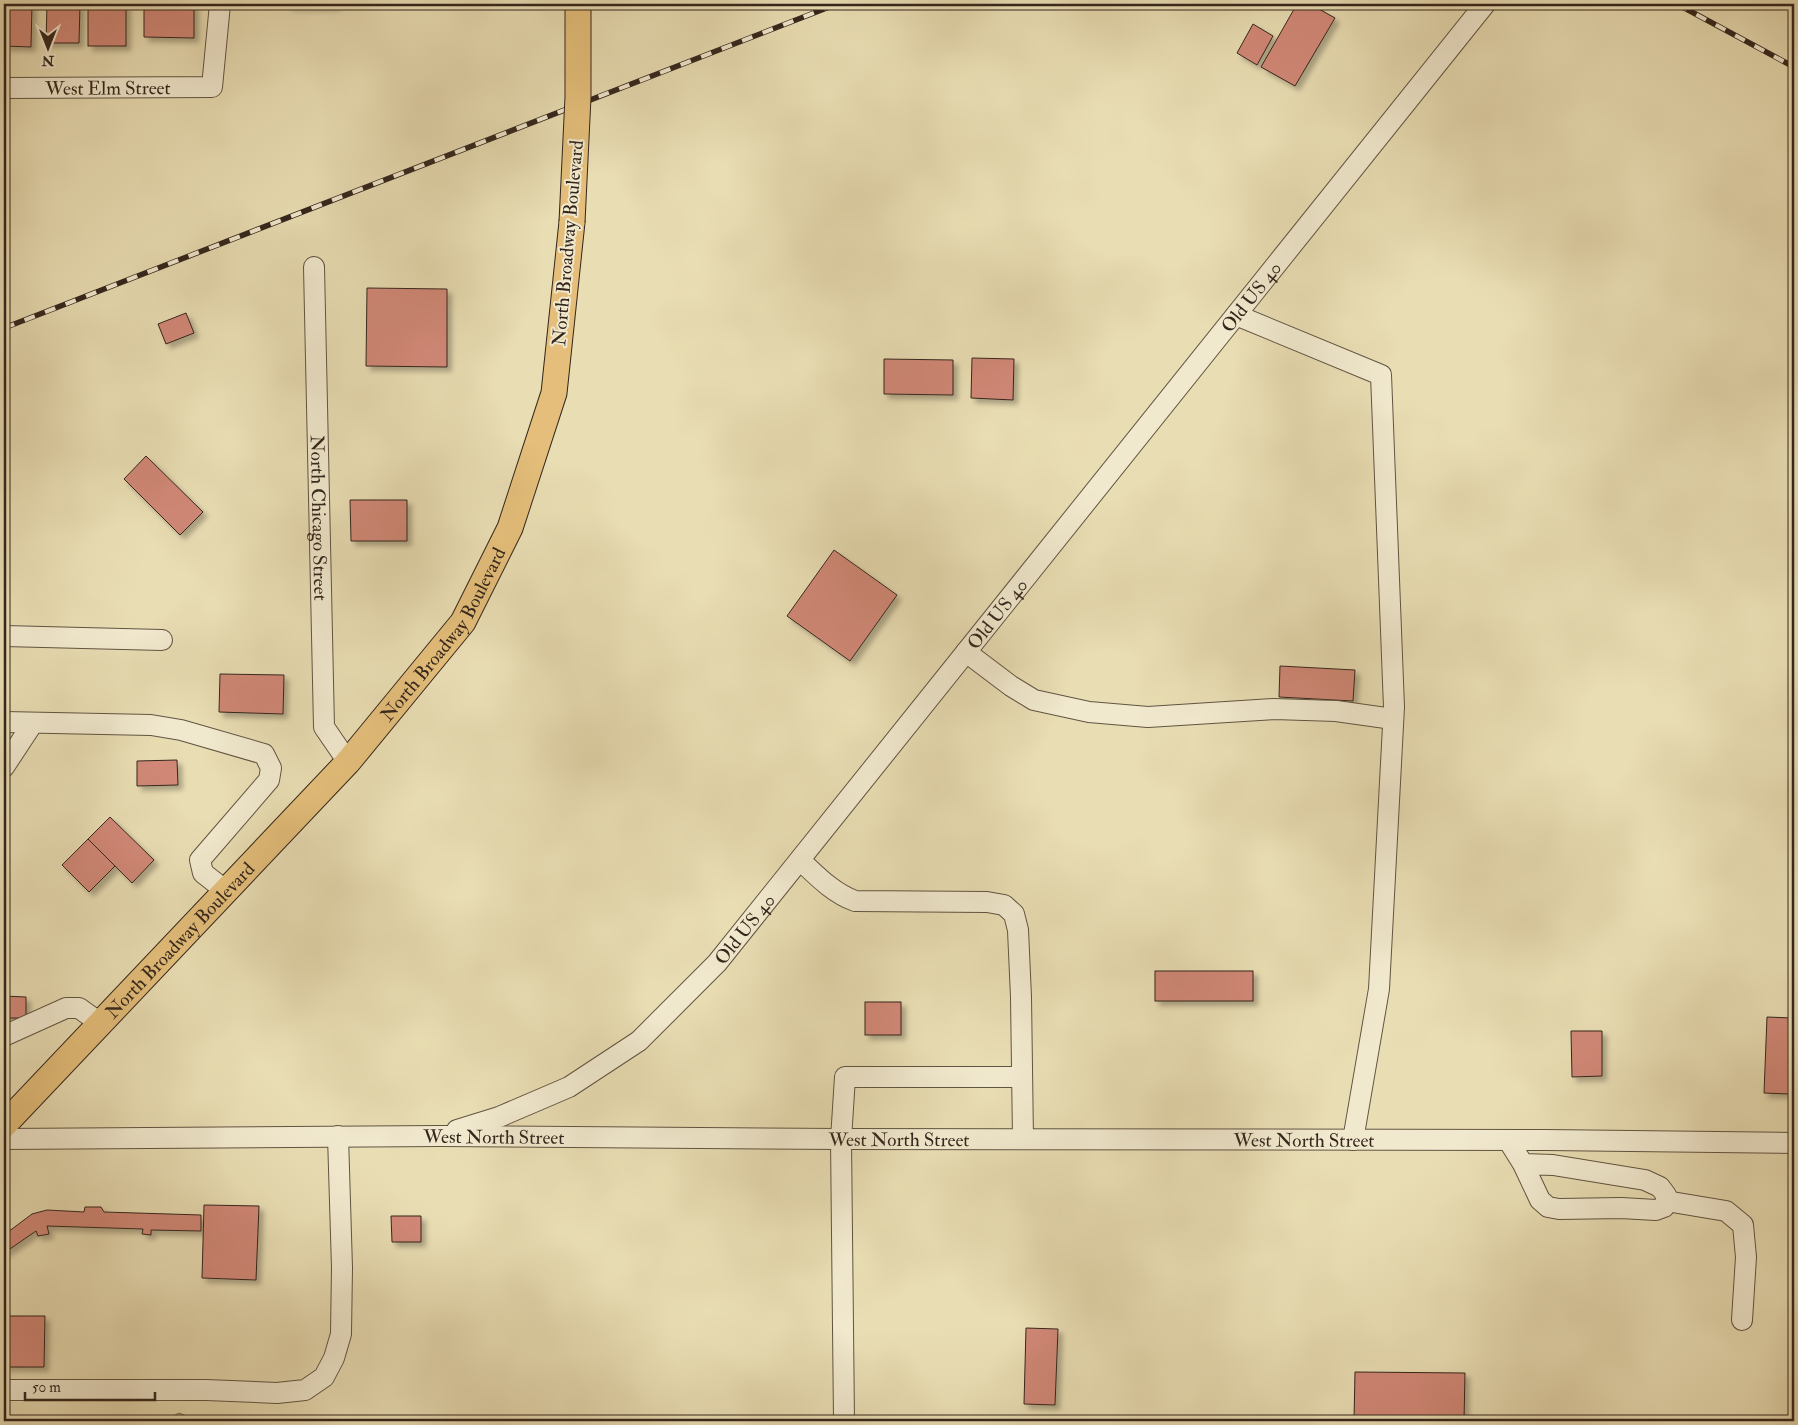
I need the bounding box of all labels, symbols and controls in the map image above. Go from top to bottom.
north arrow [22,22,72,72]
text: N [41,52,55,69]
street label: West Elm Street [44,76,171,101]
street label: North Broadway Boulevard [547,139,589,347]
street label: Old US 40 [1216,257,1287,337]
street label: North Chicago Street [305,435,332,601]
street label: North Broadway Boulevard [375,543,512,727]
street label: Old US 40 [962,574,1033,654]
street label: North Broadway Boulevard [100,857,260,1024]
street label: Old US 40 [710,889,781,970]
street label: West North Street [422,1125,565,1150]
street label: West North Street [827,1128,970,1152]
street label: West North Street [1232,1129,1375,1153]
scale bar [25,1370,155,1402]
text: 50 m [32,1378,61,1397]

